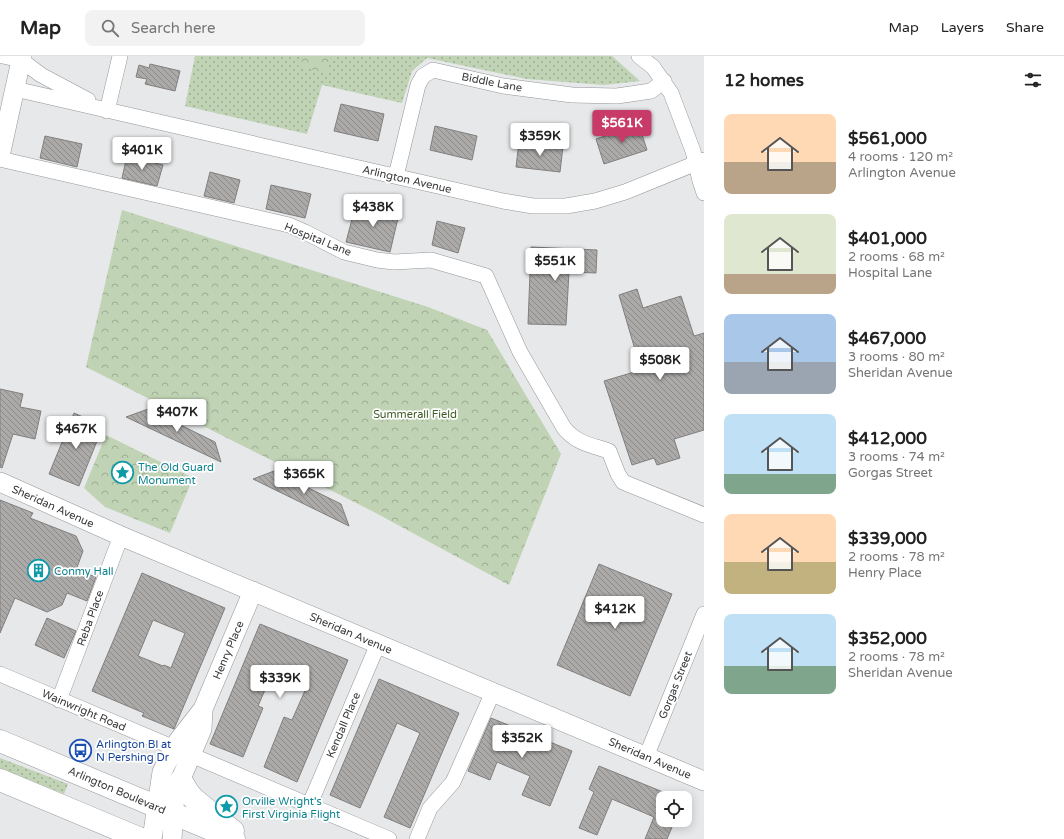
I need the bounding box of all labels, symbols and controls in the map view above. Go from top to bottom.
search box [85,10,365,46]
text: Map [20,17,61,39]
icon: search [99,17,121,39]
text: Search here [131,19,215,37]
text: Map [889,19,919,36]
text: Layers [941,19,984,36]
text: Share [1006,19,1044,36]
icon: filters [1022,69,1044,91]
street label: Biddle Lane [461,70,523,95]
text: 12 homes [724,70,804,91]
pin: $561K [594,110,650,144]
text: $561K [601,115,643,131]
pin: $359K [512,123,568,157]
text: $359K [519,128,561,144]
text: $561,000 [848,128,927,149]
icon: home [756,130,804,178]
pin: $401K [114,137,170,171]
text: $401K [121,142,163,158]
text: 4 rooms · 120 m² [848,149,953,165]
street label: Arlington Avenue [361,163,453,196]
text: Arlington Avenue [848,165,956,181]
pin: $438K [345,194,401,228]
text: $438K [352,199,394,215]
street label: Hospital Lane [282,220,353,259]
text: $401,000 [848,228,927,249]
icon: home [756,230,804,278]
pin: $551K [527,248,583,282]
text: 2 rooms · 68 m² [848,249,945,265]
text: $551K [534,253,576,269]
text: Hospital Lane [848,265,932,281]
text: $467,000 [848,328,926,349]
icon: home [756,330,804,378]
pin: $508K [632,347,688,381]
text: 3 rooms · 80 m² [848,349,945,365]
text: $508K [639,352,681,368]
text: Sheridan Avenue [848,365,953,381]
pin: $407K [149,399,205,433]
text: $407K [156,404,198,420]
park label: Summerall Field [373,408,457,421]
pin: $467K [48,416,104,450]
text: $467K [55,421,97,437]
text: $412,000 [848,428,927,449]
icon: home [756,430,804,478]
text: 3 rooms · 74 m² [848,449,945,465]
place icon: The Old Guard Monument [110,460,136,486]
place label: The Old Guard Monument [138,461,214,487]
pin: $365K [276,461,332,495]
text: Gorgas Street [848,465,933,481]
text: $365K [283,466,325,482]
street label: Sheridan Avenue [10,482,96,530]
text: $339,000 [848,528,927,549]
icon: home [756,530,804,578]
text: 2 rooms · 78 m² [848,549,945,565]
building icon: Conmy Hall [25,558,51,584]
place label: Conmy Hall [54,565,114,578]
text: Henry Place [848,565,922,581]
street label: Reba Place [74,589,107,648]
pin: $412K [587,596,643,630]
text: $412K [594,601,636,617]
street label: Sheridan Avenue [307,610,394,657]
street label: Henry Place [210,619,247,681]
text: $352,000 [848,628,927,649]
icon: home [756,630,804,678]
street label: Gorgas Street [656,649,695,721]
text: 2 rooms · 78 m² [848,649,945,665]
pin: $339K [252,665,308,699]
text: Sheridan Avenue [848,665,953,681]
text: $339K [259,670,301,686]
street label: Wainwright Road [40,687,128,734]
street label: Kendall Place [324,690,363,760]
pin: $352K [494,725,550,759]
text: $352K [501,730,543,746]
street label: Sheridan Avenue [606,735,693,782]
bus stop icon: Arlington Bl at N Pershing Dr [67,737,93,763]
place label: Arlington Bl at N Pershing Dr [96,738,171,764]
street label: Arlington Boulevard [66,764,168,817]
map controls [656,791,692,827]
button: locate [656,791,692,827]
place icon: Orville Wright's First Virginia Flight [213,794,239,820]
place label: Orville Wright's First Virginia Flight [242,795,340,821]

